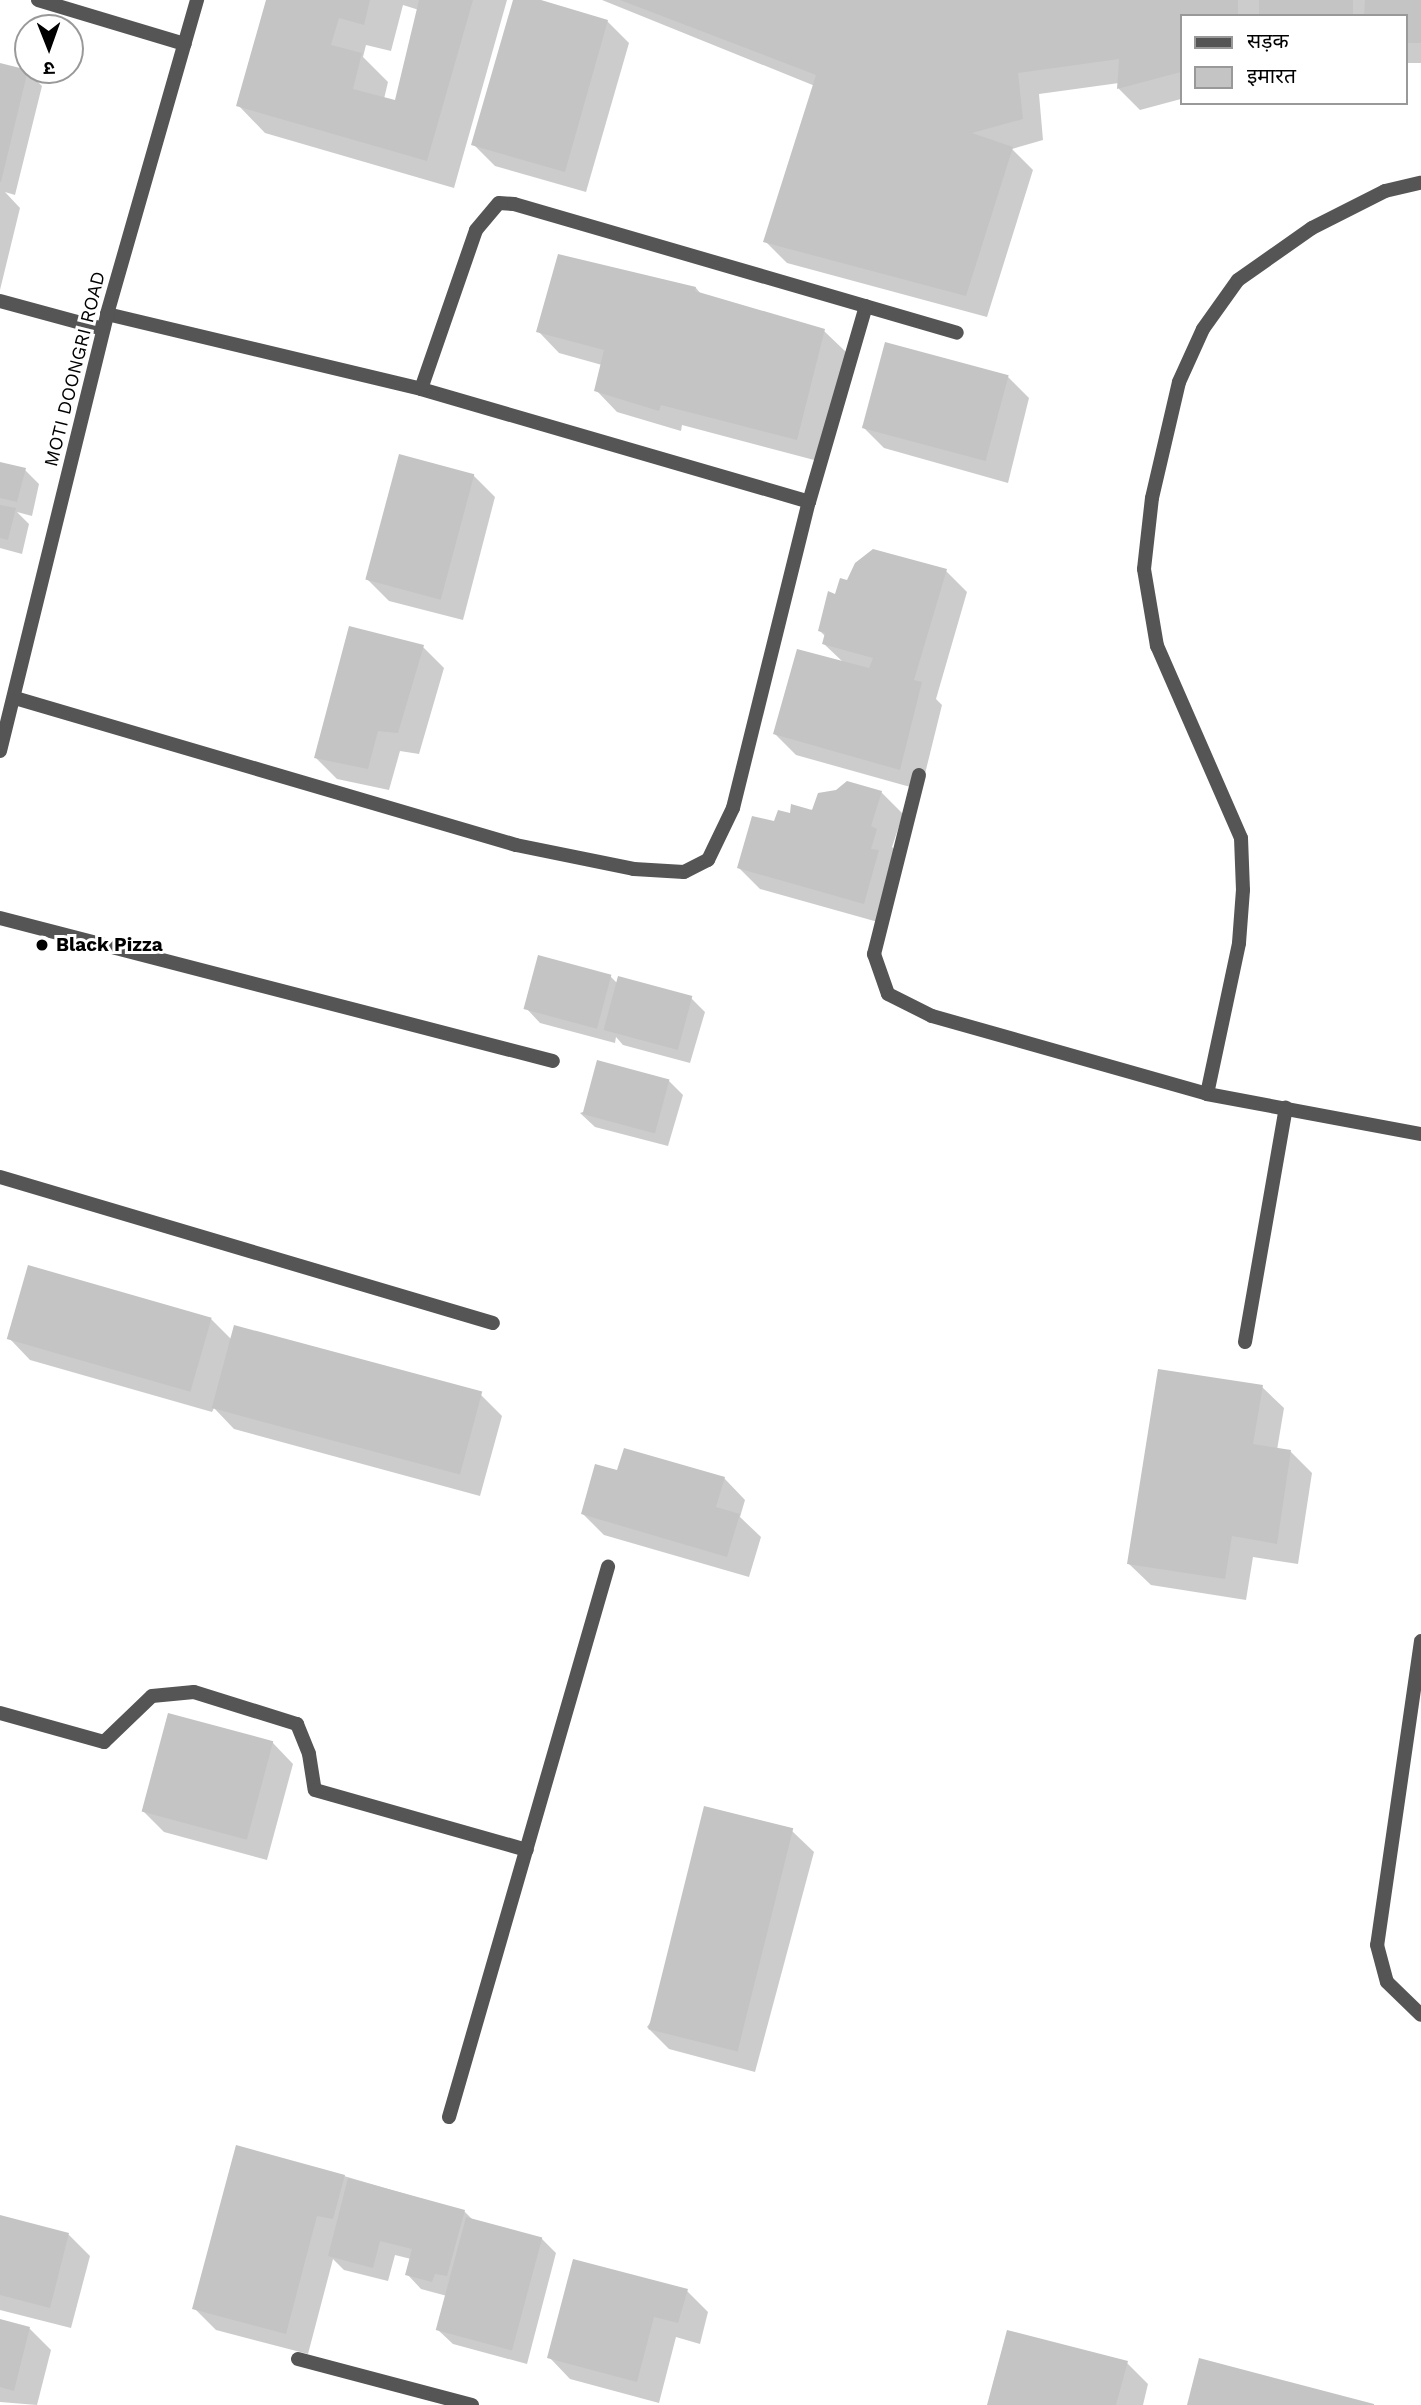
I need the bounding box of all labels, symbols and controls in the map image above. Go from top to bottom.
north arrow [14,14,84,84]
legend [1180,14,1407,105]
text: सड़क [1247,28,1289,53]
text: उ [44,57,55,80]
text: इमारत [1247,63,1296,88]
street label: MOTI DOONGRI ROAD [40,269,110,469]
place label: Black Pizza [56,934,163,956]
marker: Black Pizza [34,937,50,953]

